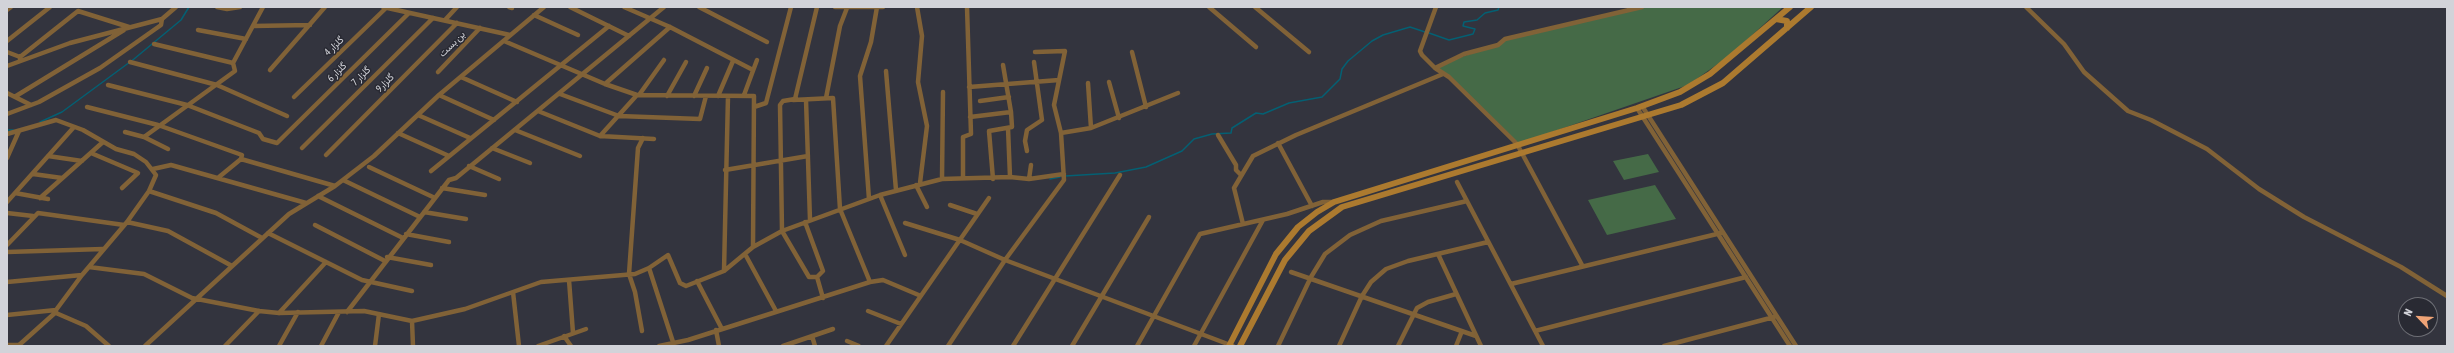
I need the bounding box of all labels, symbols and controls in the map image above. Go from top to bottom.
street label: بن بست [436,28,468,60]
street label: گلزار 4 [322,34,346,58]
street label: گلزار 6 [325,60,349,84]
street label: گلزار 7 [349,64,373,88]
street label: گلزار9 [373,71,397,95]
north arrow [2398,297,2438,337]
text: N [2401,307,2415,318]

